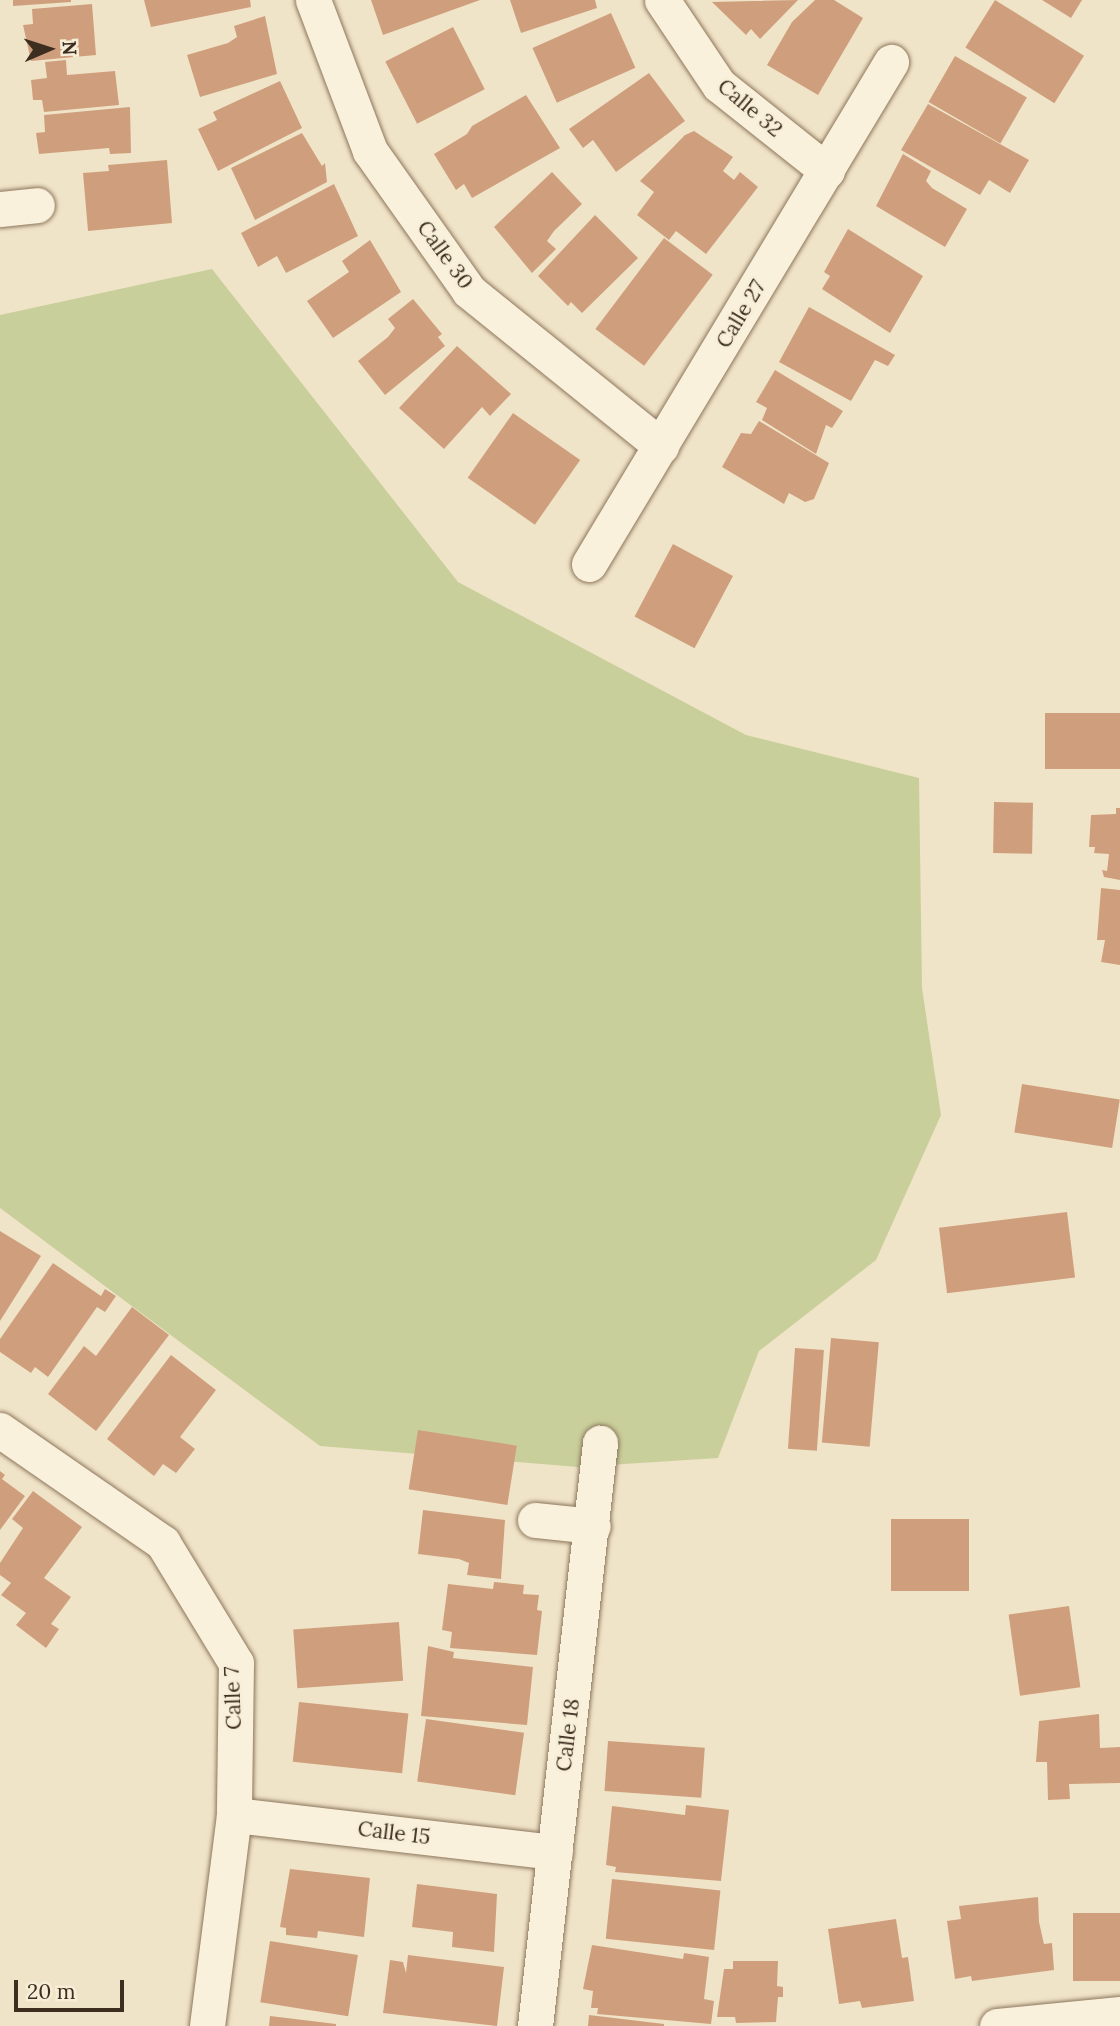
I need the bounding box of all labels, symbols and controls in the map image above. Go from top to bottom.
north arrow [14,14,84,84]
text: N [58,40,82,56]
street label: Calle 32 [712,74,788,142]
street label: Calle 30 [412,216,478,294]
street label: Calle 27 [711,275,771,353]
street label: Calle 7 [219,1666,247,1730]
street label: Calle 18 [551,1697,585,1773]
street label: Calle 15 [356,1816,432,1850]
scale bar [18,1966,128,2010]
text: 20 m [27,1978,76,2005]

